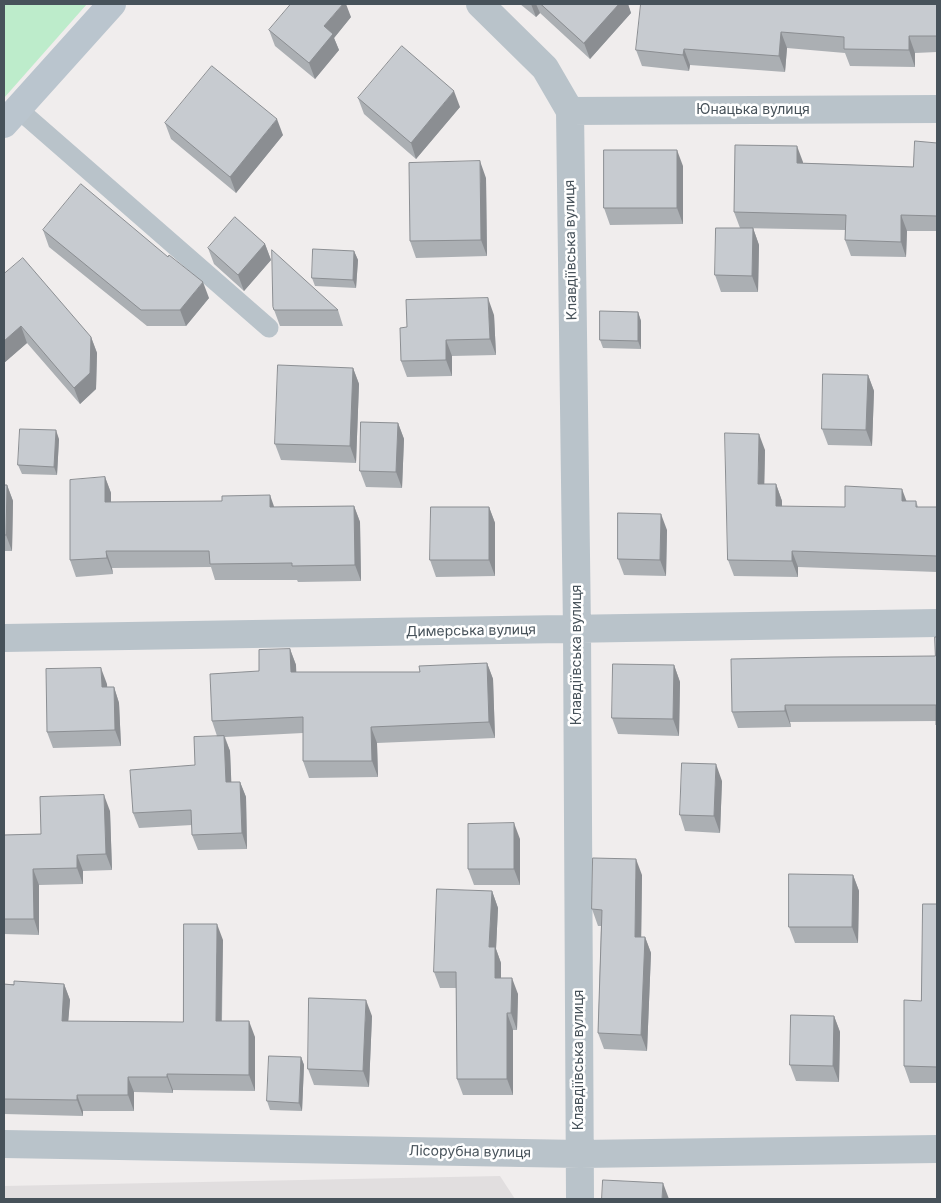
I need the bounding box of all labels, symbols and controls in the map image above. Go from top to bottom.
street label: Юнацька вулиця [696,102,810,118]
street label: Клавдіївська вулиця [561,180,581,320]
street label: Клавдіївська вулиця [569,585,585,725]
street label: Димерська вулиця [406,621,536,641]
street label: Клавдіївська вулиця [571,990,587,1130]
street label: Лісорубна вулиця [409,1143,531,1161]

